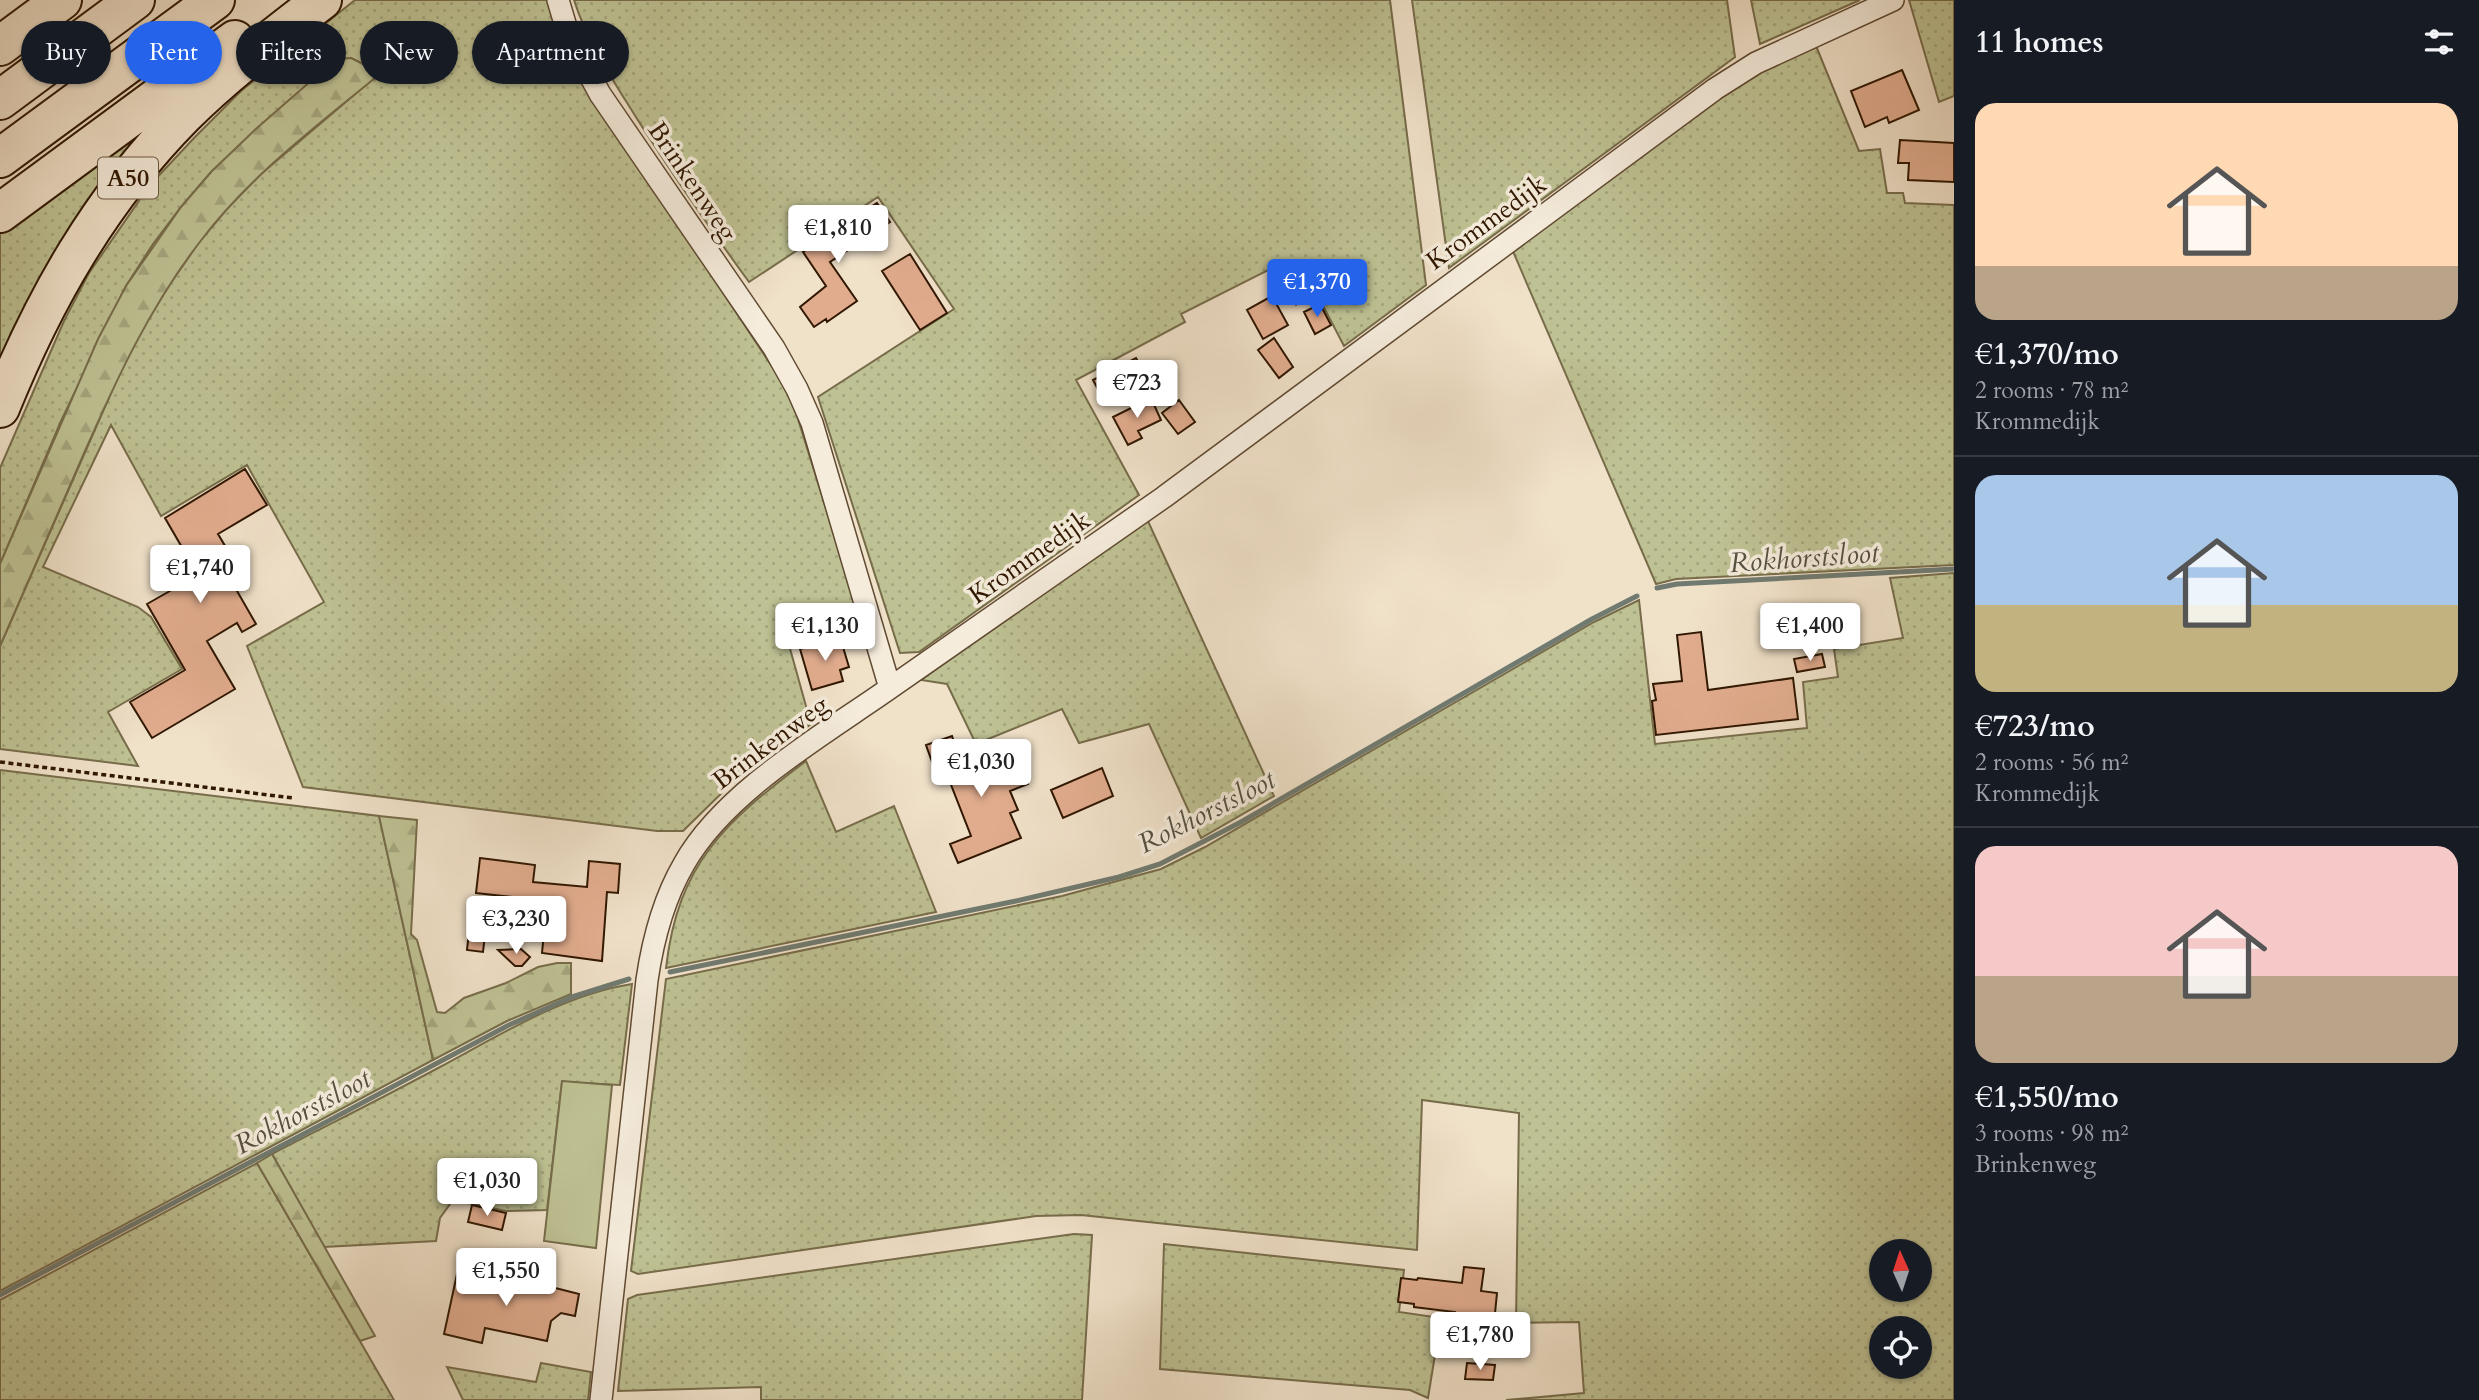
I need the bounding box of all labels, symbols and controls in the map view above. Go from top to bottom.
chip: Buy [21,21,111,84]
chip: Rent [125,21,222,84]
chip: Filters [236,21,346,84]
chip: New [360,21,458,84]
chip: Apartment [472,21,629,84]
text: 11 homes [1975,22,2104,63]
icon: filters [2420,23,2458,61]
street label: Brinkenweg [640,115,746,248]
icon: home [2154,148,2280,274]
road number: A50 [98,158,158,198]
street label: Krommedijk [1419,167,1554,278]
pin: €1,810 [781,205,895,265]
text: €1,810 [804,212,872,243]
pin: €1,370 [1260,260,1374,319]
text: €1,370 [1283,266,1351,297]
text: €1,370/mo [1975,334,2119,375]
pin: €723 [1096,360,1178,420]
text: €723 [1112,367,1162,398]
text: 2 rooms · 78 m² [1975,375,2128,406]
text: Krommedijk [1975,406,2100,437]
street label: Krommedijk [961,503,1097,612]
icon: home [2154,520,2280,646]
water label: Rokhorstsloot [1728,534,1881,582]
pin: €1,740 [143,546,257,605]
text: €1,740 [166,552,234,583]
pin: €1,130 [768,604,882,663]
pin: €1,400 [1753,604,1867,663]
text: €1,130 [791,610,859,641]
text: €1,400 [1776,610,1844,641]
street label: Brinkenweg [705,687,836,798]
text: €723/mo [1975,706,2095,747]
pin: €1,030 [924,740,1038,799]
text: €1,030 [947,746,1015,777]
text: 2 rooms · 56 m² [1975,747,2128,778]
water label: Rokhorstsloot [1131,761,1283,863]
text: Krommedijk [1975,778,2100,809]
icon: home [2154,891,2280,1017]
pin: €3,230 [459,897,573,956]
text: €3,230 [482,903,550,934]
water label: Rokhorstsloot [228,1060,378,1164]
text: €1,550/mo [1975,1077,2119,1118]
text: 3 rooms · 98 m² [1975,1118,2128,1149]
text: Brinkenweg [1975,1149,2096,1180]
pin: €1,030 [430,1158,544,1218]
text: €1,030 [453,1165,521,1196]
north arrow [1869,1239,1932,1302]
map controls [1869,1239,1932,1379]
pin: €1,550 [449,1248,563,1308]
text: €1,550 [472,1255,540,1286]
pin: €1,780 [1423,1312,1537,1372]
button: locate [1869,1316,1932,1379]
text: €1,780 [1446,1319,1514,1350]

